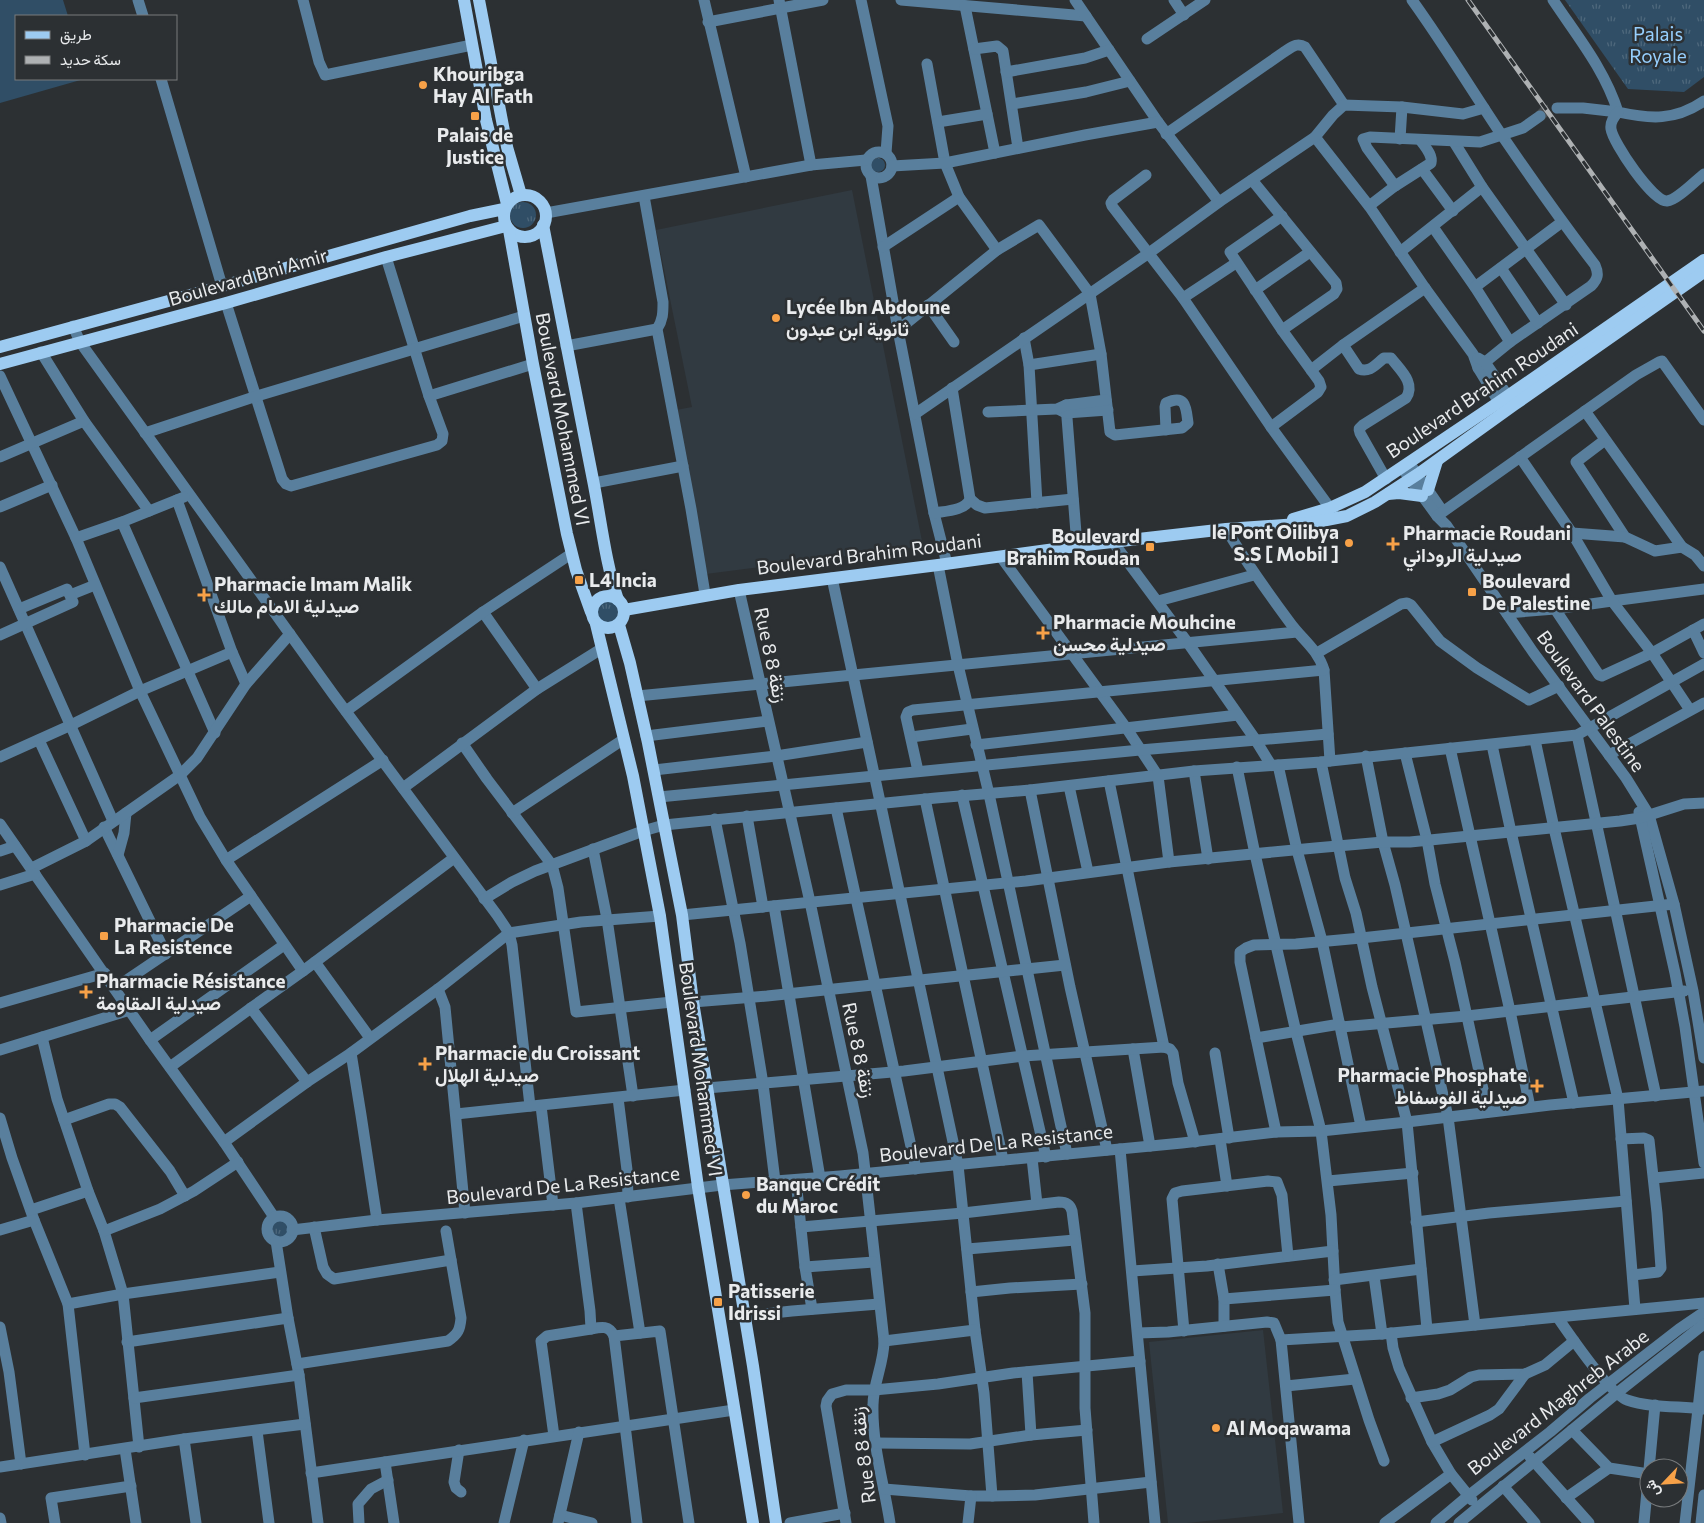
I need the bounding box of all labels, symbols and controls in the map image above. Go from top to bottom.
legend [15,15,178,80]
park label: Palais Royale [1629,22,1687,67]
text: طريق [60,25,92,45]
text: سكة حديد [60,50,121,69]
place label: Khouribga Hay Al Fath [433,62,533,107]
marker: Khouribga Hay Al Fath [417,79,429,91]
marker: Palais de Justice [469,110,481,122]
place label: Palais de Justice [437,123,513,168]
street label: Boulevard Bni Amir [166,243,330,310]
place label: Lycée Ibn Abdoune ثانوية ابن عبدون [786,295,950,342]
street label: Boulevard Mohammed VI [532,310,595,527]
marker: Lycée Ibn Abdoune ثانوية ابن عبدون [770,312,782,324]
street label: Boulevard Brahim Roudani [1381,317,1582,462]
place label: le Pont Oilibya S.S [ Mobil ] [1212,520,1339,565]
place label: Pharmacie Roudani صيدلية الروداني [1403,521,1571,572]
place label: Boulevard Brahim Roudan [1007,524,1140,569]
street label: Boulevard Brahim Roudani [755,528,983,579]
marker: le Pont Oilibya S.S [ Mobil ] [1343,537,1355,549]
marker: Pharmacie Roudani صيدلية الروداني [1387,538,1399,550]
marker: Boulevard Brahim Roudan [1144,541,1156,553]
place label: L4 Incia [589,568,657,591]
place label: Boulevard De Palestine [1482,569,1590,614]
place label: Pharmacie Imam Malik صيدلية الامام مالك [214,572,412,619]
marker: L4 Incia [573,574,585,586]
marker: Boulevard De Palestine [1466,586,1478,598]
marker: Pharmacie Imam Malik صيدلية الامام مالك [198,589,210,601]
street label: Rue 8 8 زنقة [749,605,793,705]
place label: Pharmacie Mouhcine صيدلية محسن [1053,610,1236,656]
street label: Boulevard Palestine [1532,626,1650,776]
marker: Pharmacie Mouhcine صيدلية محسن [1037,627,1049,639]
place label: Pharmacie De La Resistence [114,913,234,958]
marker: Pharmacie De La Resistence [98,930,110,942]
street label: Boulevard Mohammed VI [675,960,728,1178]
place label: Pharmacie Résistance صيدلية المقاومة [96,969,285,1016]
marker: Pharmacie Résistance صيدلية المقاومة [80,986,92,998]
street label: Rue 8 8 زنقة [837,1000,881,1100]
place label: Pharmacie du Croissant صيدلية الهلال [435,1041,640,1087]
marker: Pharmacie du Croissant صيدلية الهلال [419,1058,431,1070]
place label: Pharmacie Phosphate صيدلية الفوسفاط [1338,1063,1527,1110]
marker: Pharmacie Phosphate صيدلية الفوسفاط [1531,1080,1543,1092]
street label: Boulevard De La Resistance [878,1119,1114,1166]
street label: Boulevard De La Resistance [445,1161,681,1208]
place label: Banque Crédit du Maroc [756,1172,880,1217]
marker: Banque Crédit du Maroc [740,1189,752,1201]
place label: Patisserie Idrissi [728,1279,814,1324]
marker: Patisserie Idrissi [712,1296,724,1308]
street label: Boulevard Maghreb Arabe [1463,1324,1653,1479]
street label: Rue 8 8 زنقة [845,1405,881,1505]
place label: Al Moqawama [1226,1416,1351,1439]
marker: Al Moqawama [1210,1422,1222,1434]
north arrow [1639,1458,1689,1508]
text: ش [1640,1477,1664,1500]

